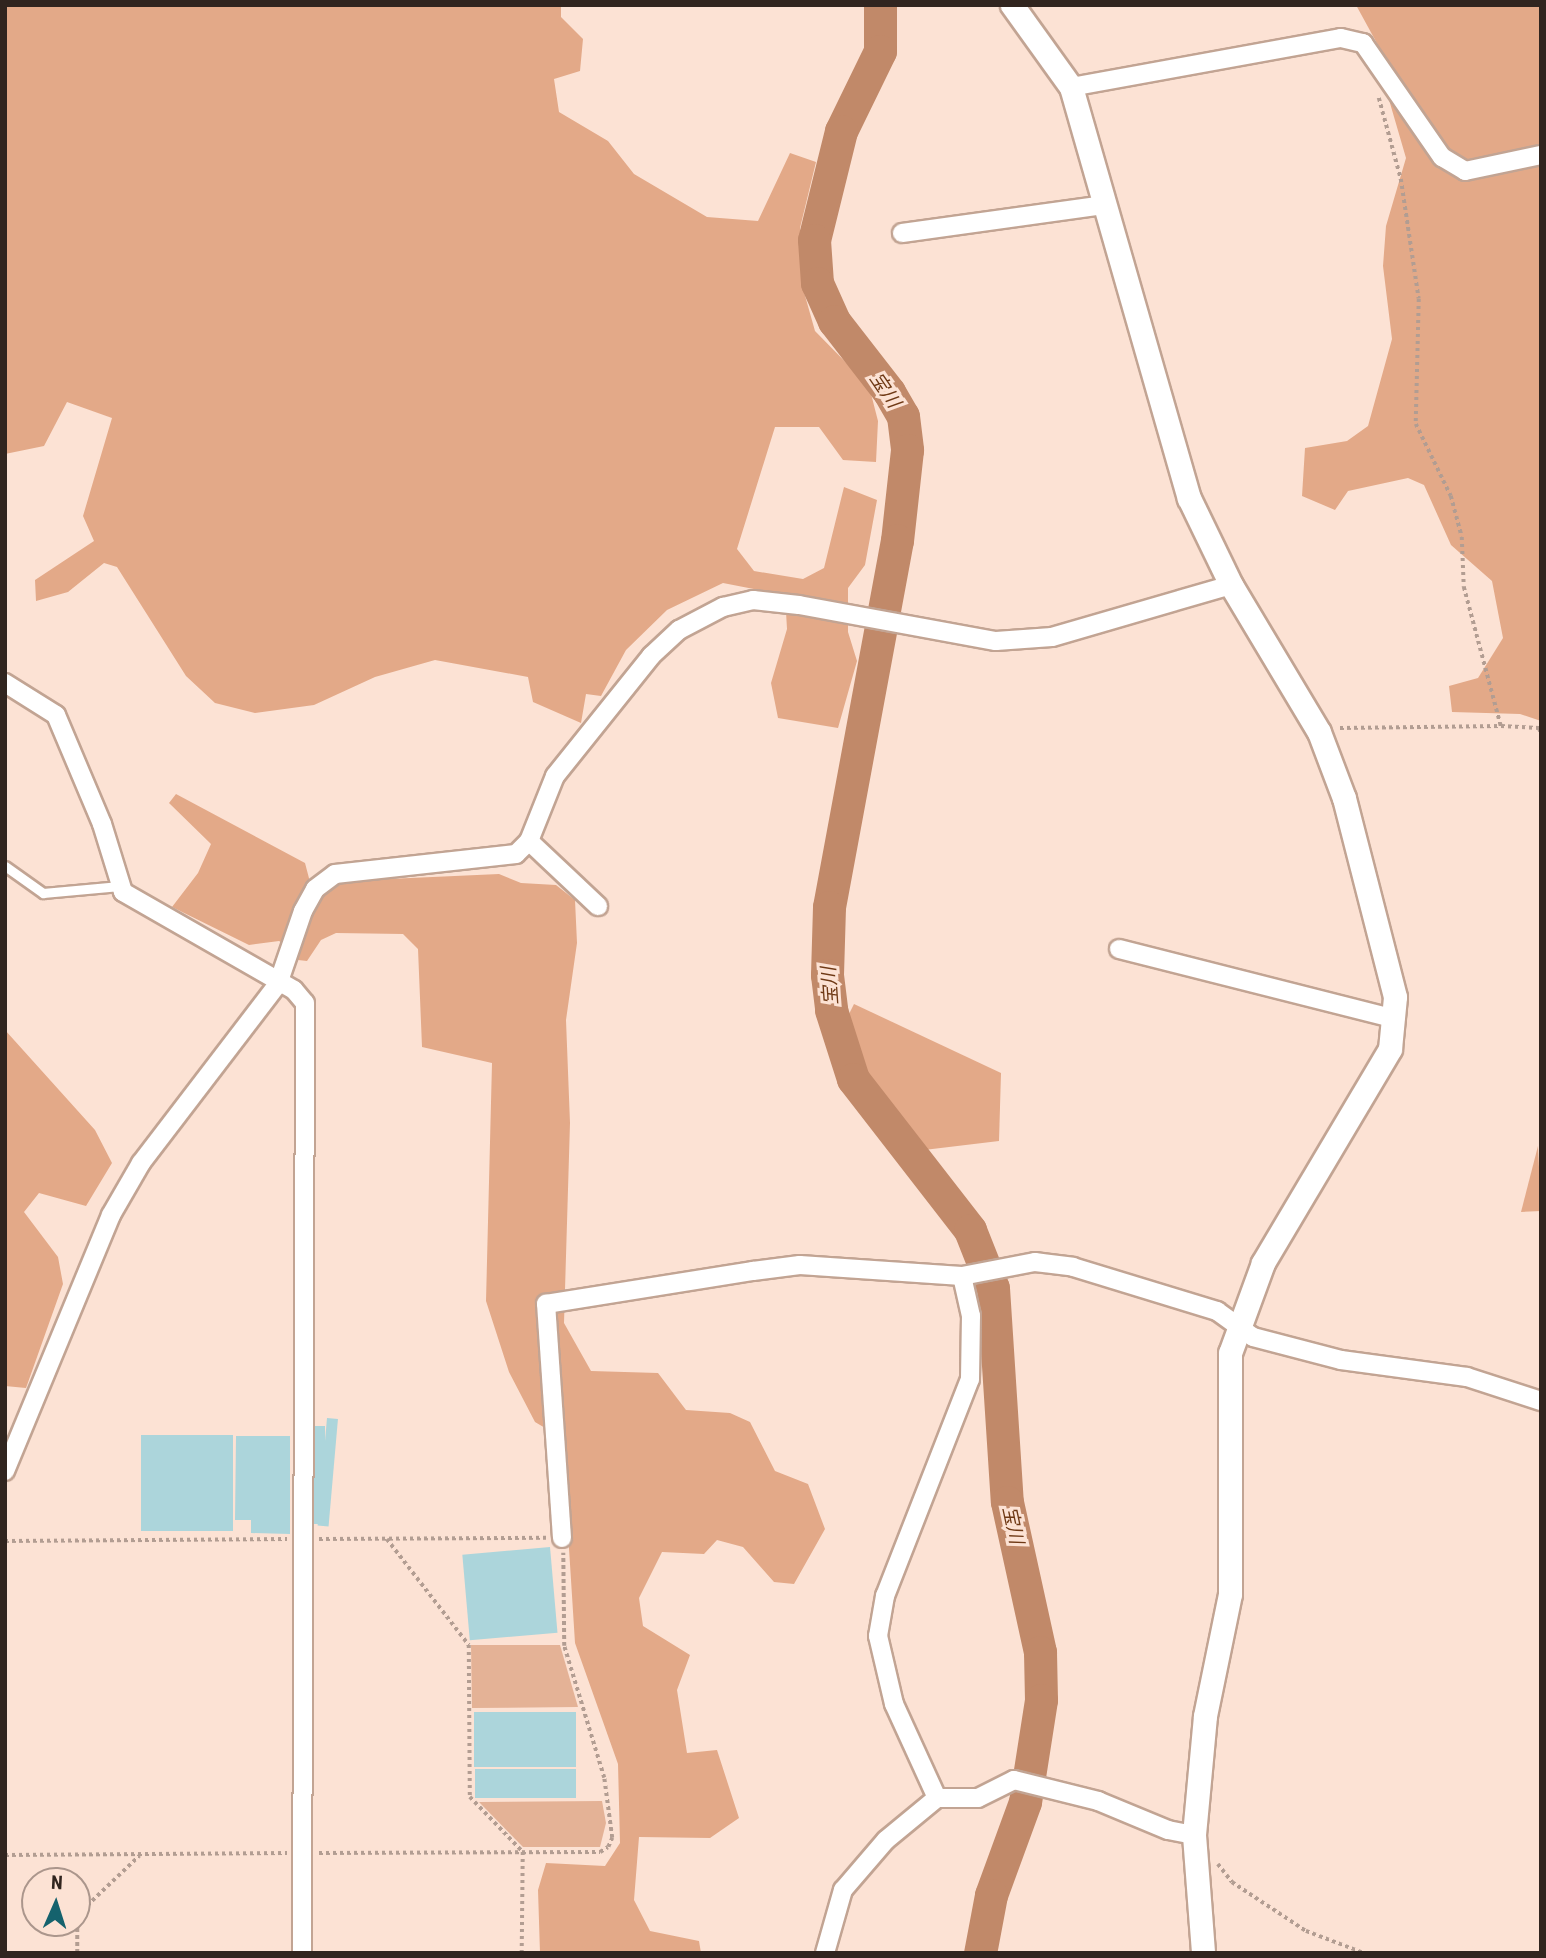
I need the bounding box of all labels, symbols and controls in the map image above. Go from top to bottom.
water label: 宝川 [865,368,905,412]
water label: 宝川 [817,966,843,1006]
water label: 宝川 [998,1504,1028,1546]
north arrow [21,1867,91,1937]
text: N [51,1871,63,1894]

